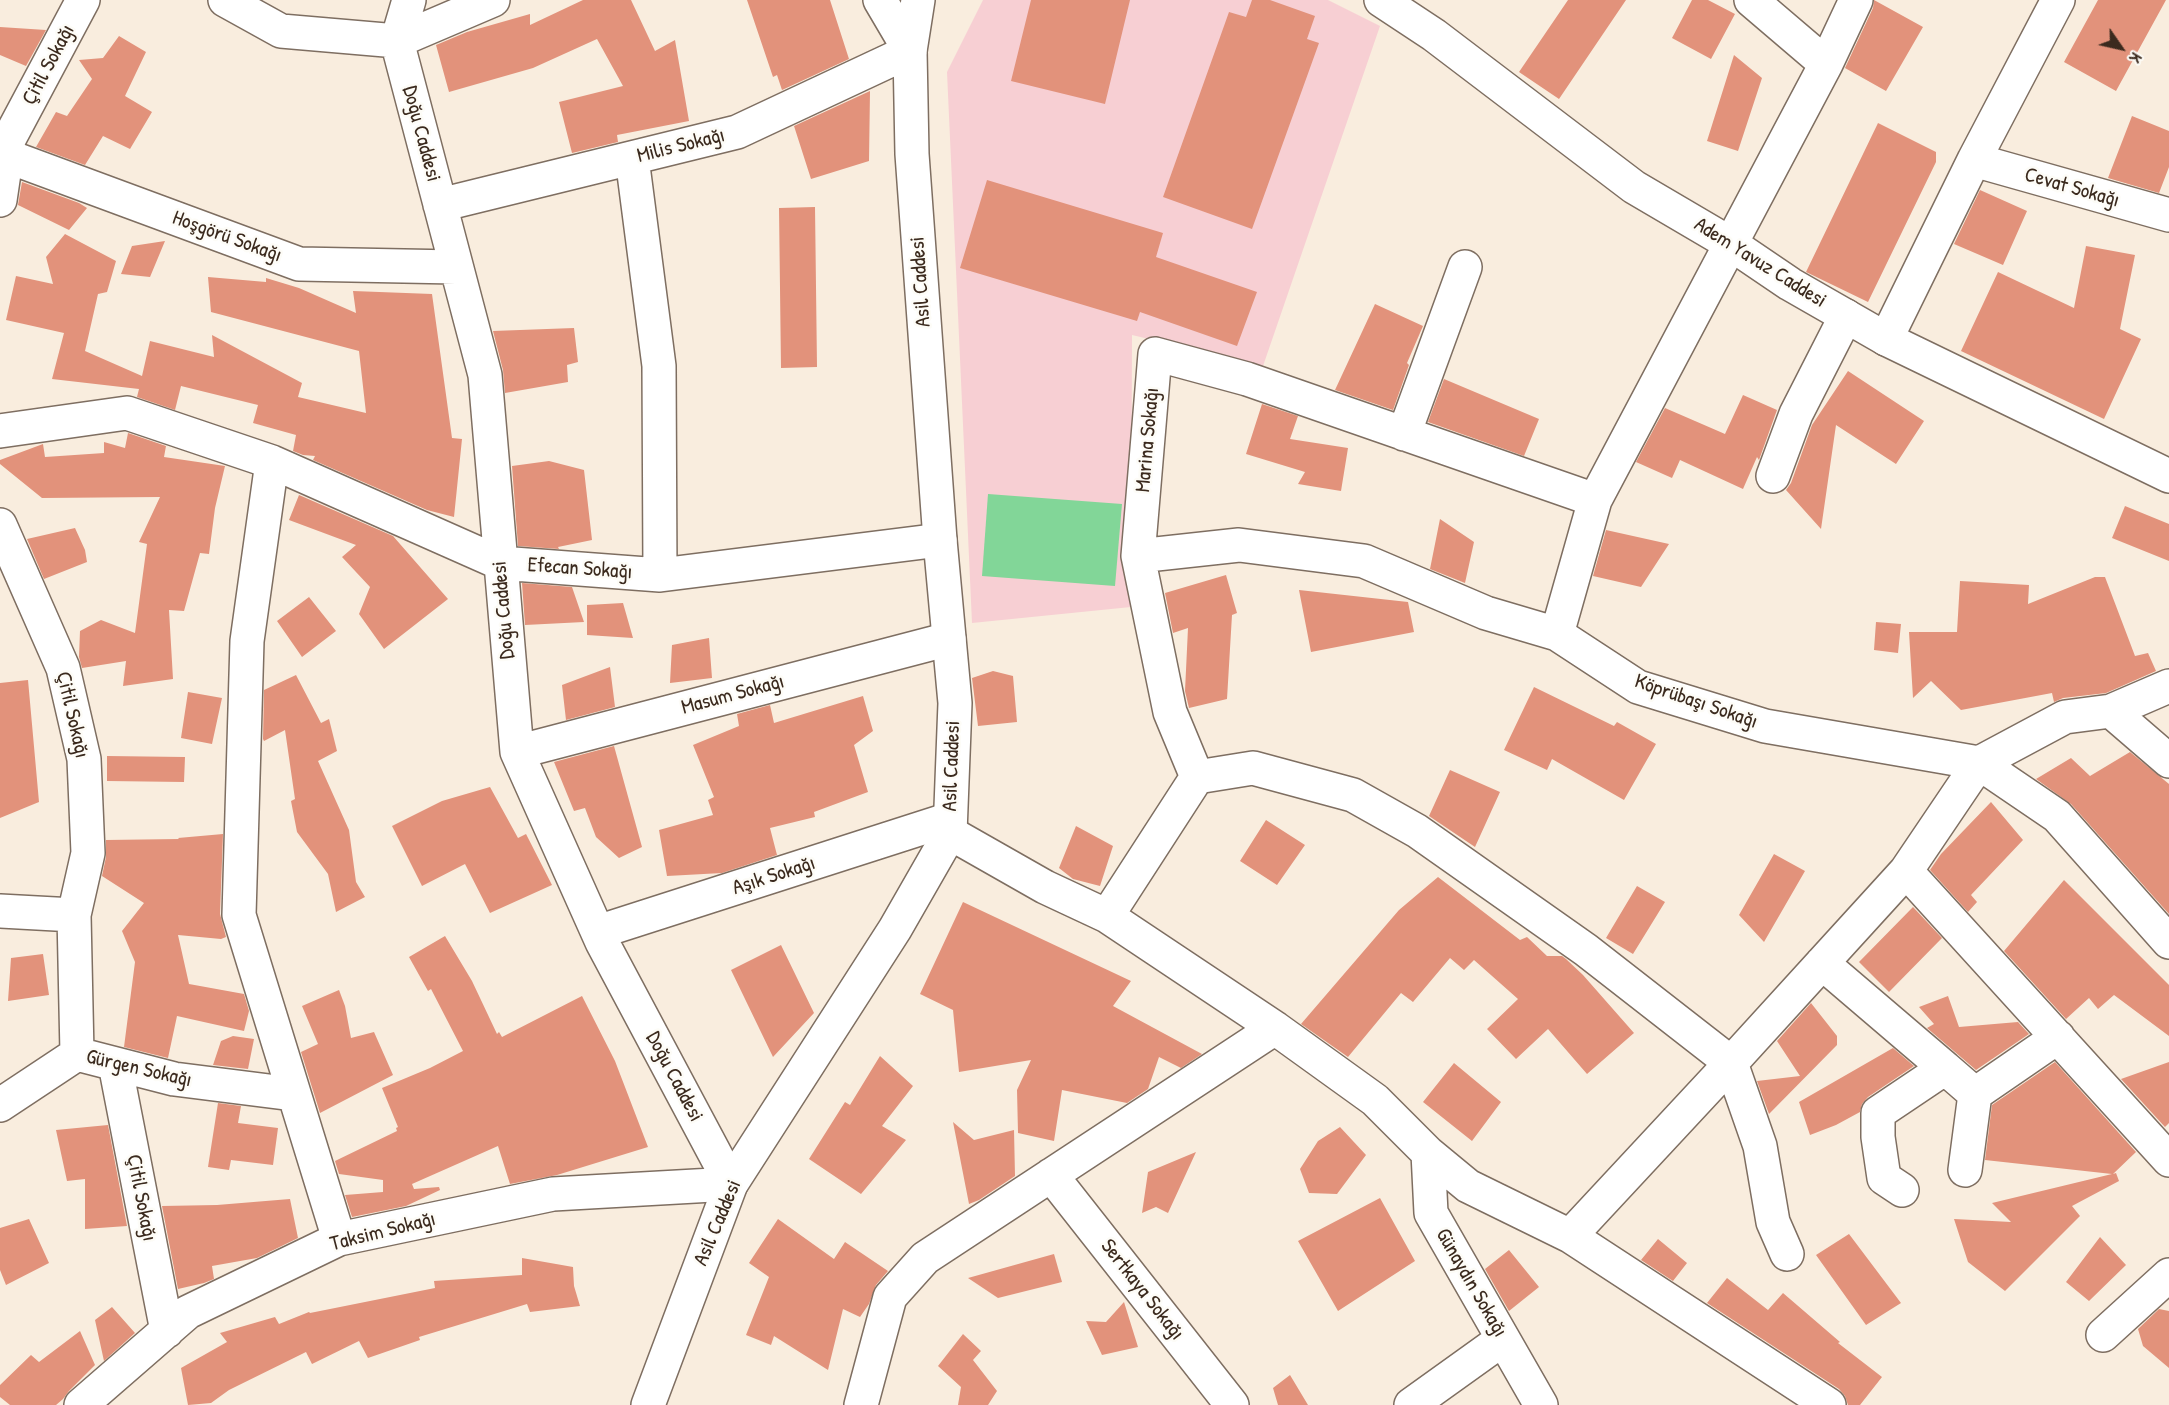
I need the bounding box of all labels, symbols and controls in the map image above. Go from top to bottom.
north arrow [2091,18,2151,78]
street label: Çitil Sokağı [17,20,81,110]
text: K [2124,48,2147,68]
street label: Doğu Caddesi [396,83,446,185]
street label: Milis Sokağı [635,123,727,169]
street label: Cevat Sokağı [2022,162,2122,214]
street label: Hoşgörü Sokağı [169,206,285,268]
street label: Adem Yavuz Caddesi [1689,212,1831,314]
street label: Asil Caddesi [905,236,937,328]
street label: Marina Sokağı [1131,387,1165,493]
street label: Efecan Sokağı [527,553,633,585]
street label: Doğu Caddesi [487,560,521,660]
street label: Çitil Sokağı [50,669,94,761]
street label: Masum Sokağı [679,669,787,721]
street label: Köprübaşı Sokağı [1631,669,1761,735]
street label: Asil Caddesi [938,720,966,812]
street label: Aşık Sokağı [729,851,819,901]
street label: Doğu Caddesi [640,1028,708,1126]
street label: Gürgen Sokağı [84,1045,194,1093]
street label: Çitil Sokağı [120,1153,162,1243]
street label: Asil Caddesi [689,1176,747,1270]
street label: Taksim Sokağı [328,1207,438,1257]
street label: Günaydın Sokağı [1430,1224,1512,1342]
street label: Sertkaya Sokağı [1095,1234,1189,1346]

